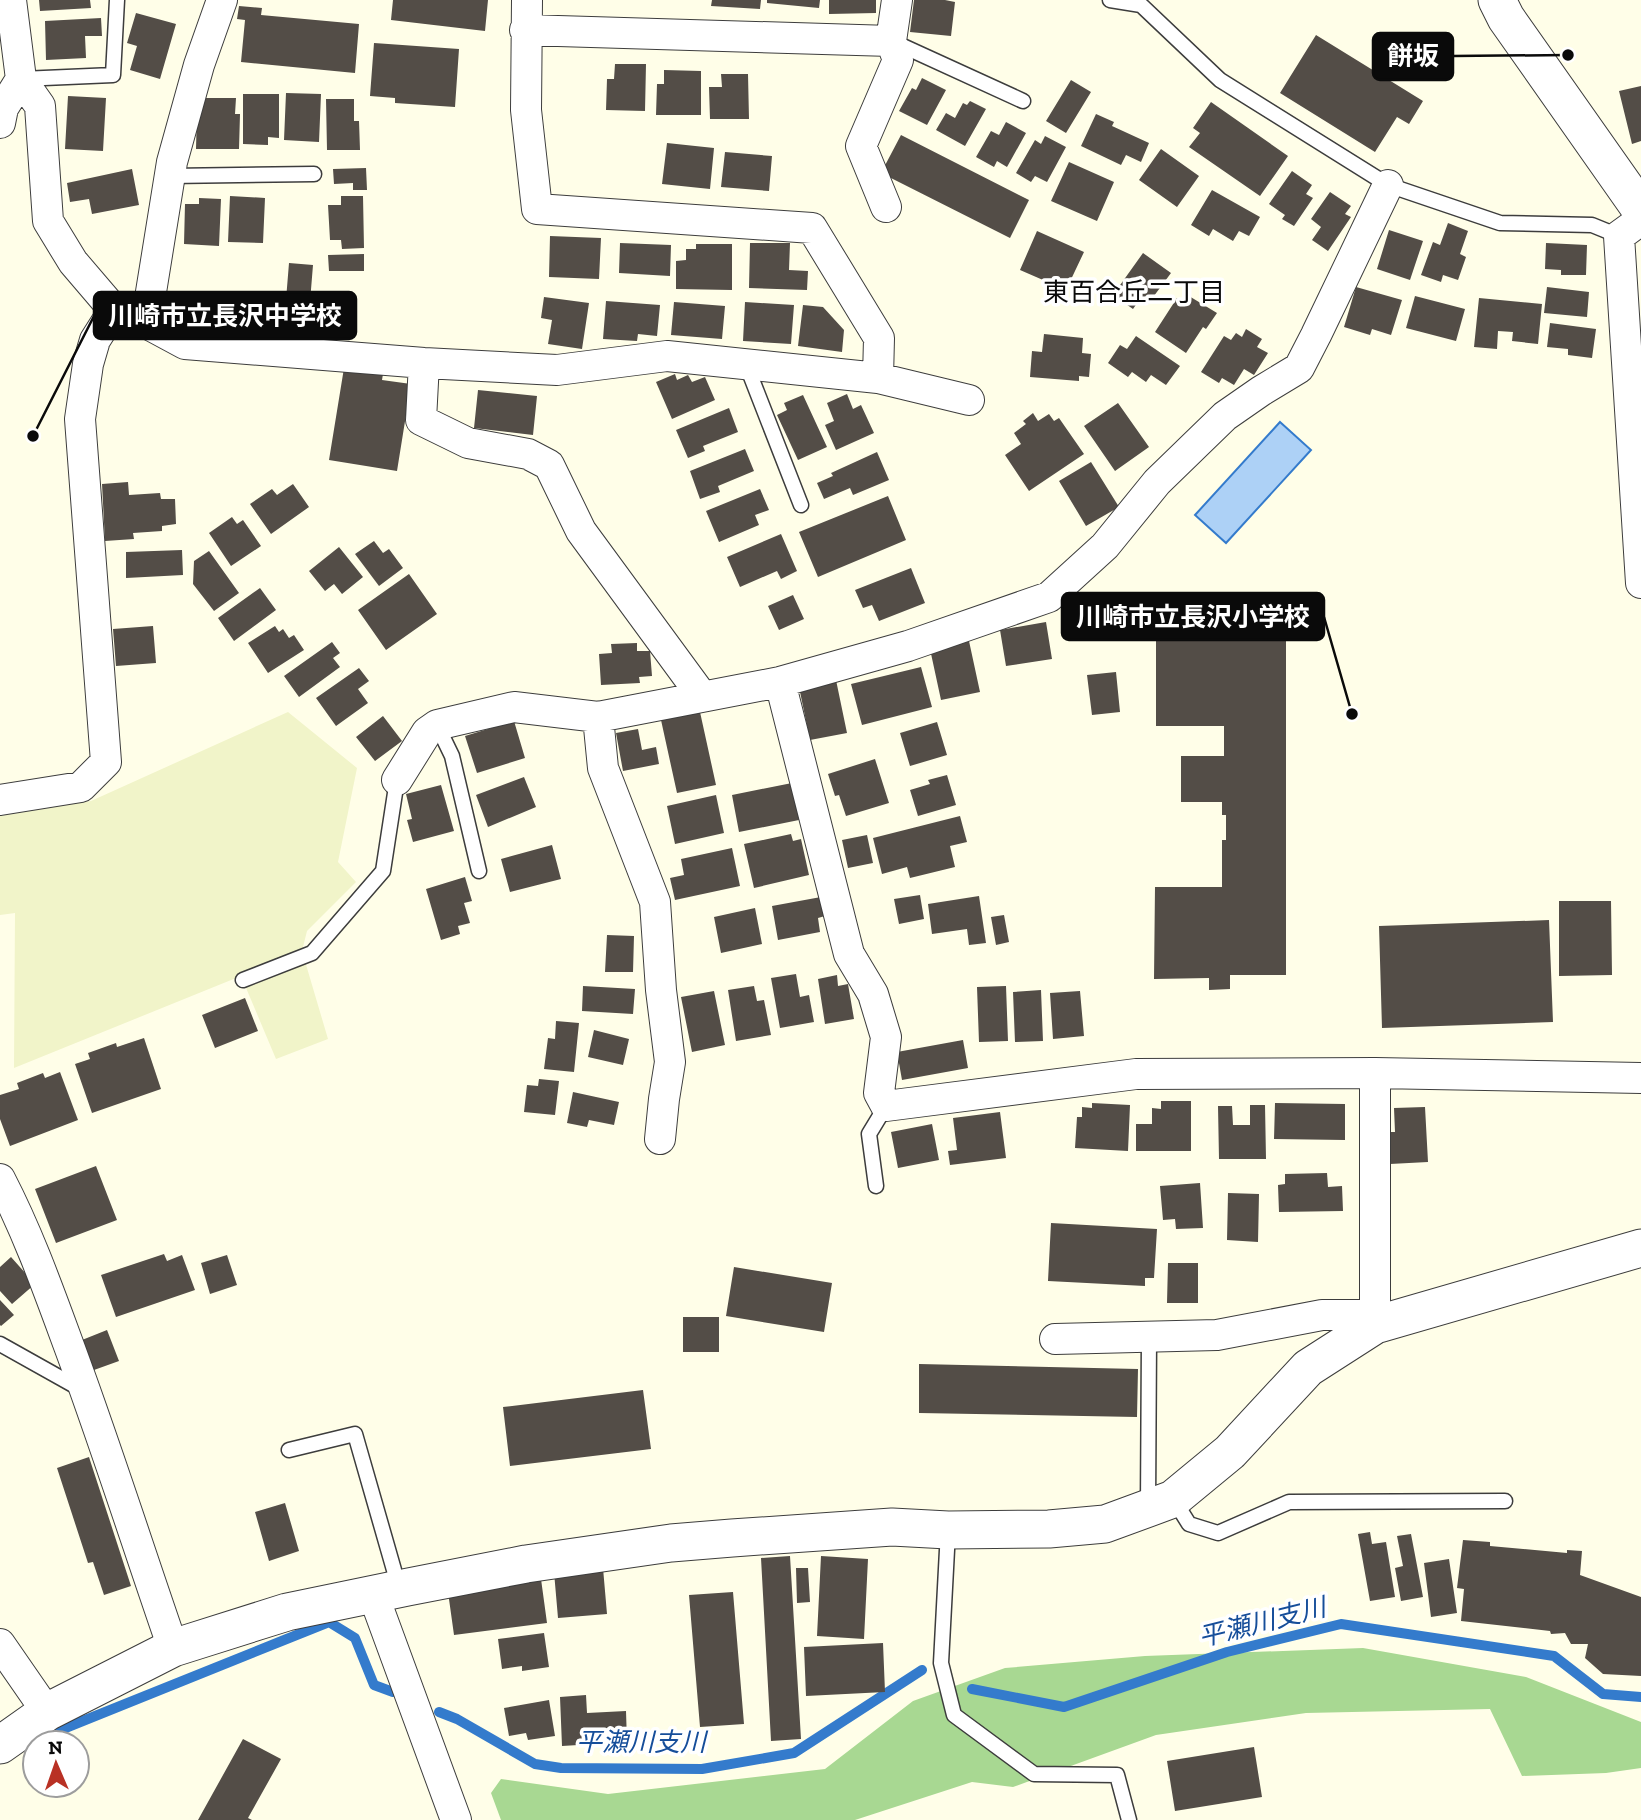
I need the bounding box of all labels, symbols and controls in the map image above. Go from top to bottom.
callout: 餅坂 [1373,33,1453,80]
text: 餅坂 [1387,40,1439,72]
district label: 東百合丘二丁目 [1043,276,1225,308]
callout: 川崎市立長沢中学校 [94,292,356,339]
text: 川崎市立長沢中学校 [108,300,342,332]
callout: 川崎市立長沢小学校 [1062,593,1324,640]
text: 川崎市立長沢小学校 [1076,601,1310,633]
water label: 平瀬川支川 [1195,1590,1332,1653]
water label: 平瀬川支川 [576,1726,709,1758]
north arrow [21,1729,91,1799]
text: N [48,1736,63,1759]

